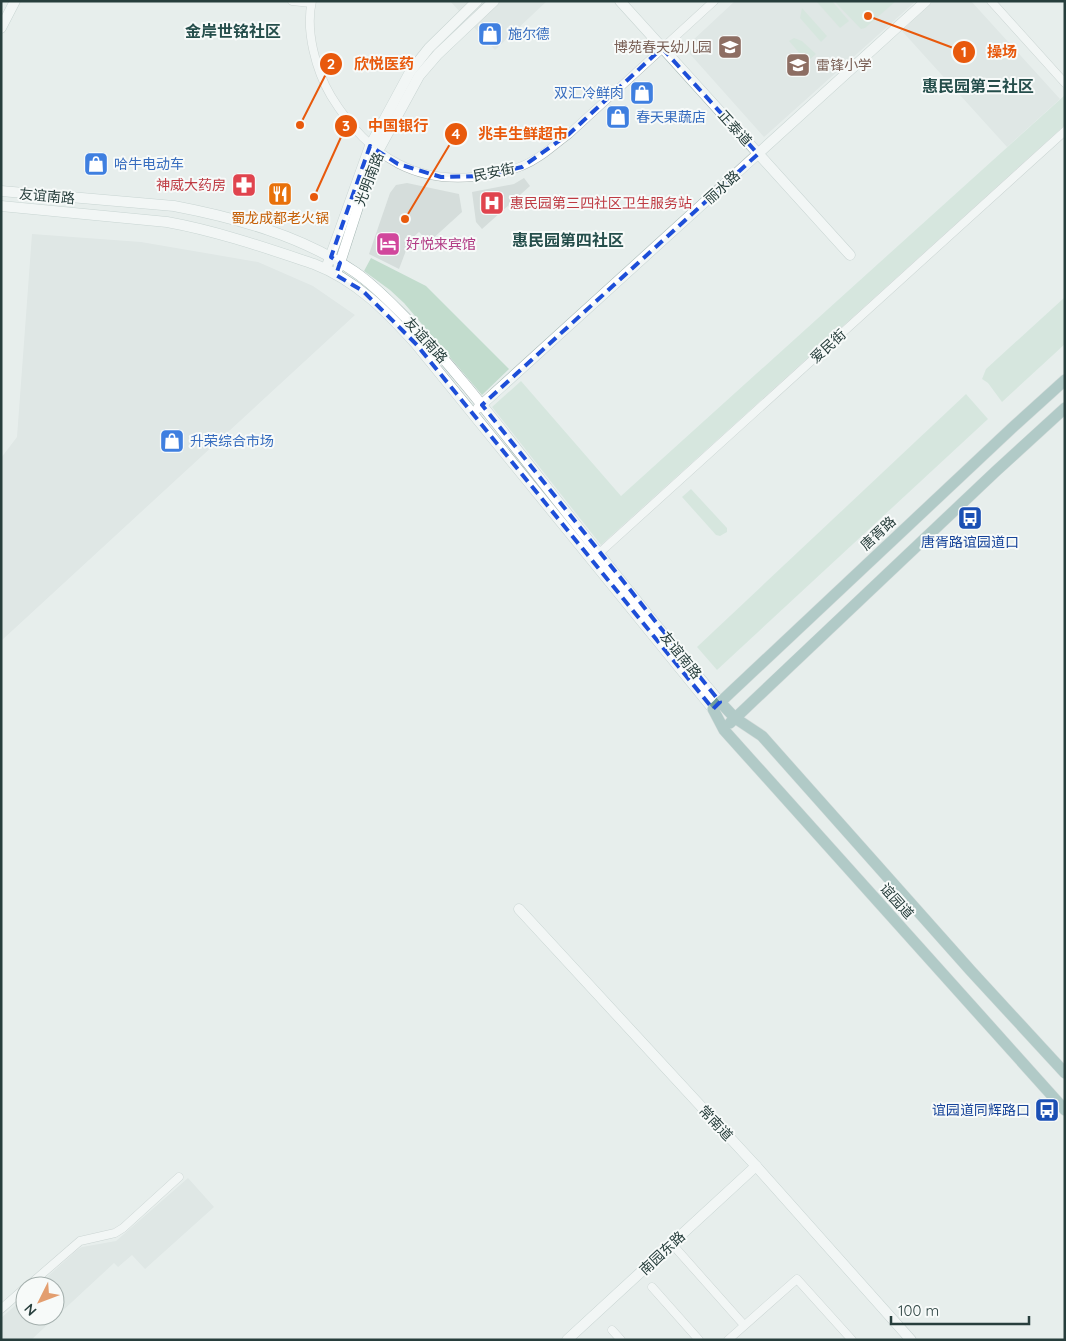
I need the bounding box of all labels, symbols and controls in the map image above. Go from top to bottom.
district label: 金岸世铭社区 [185,21,281,41]
shop icon: 施尔德 [477,21,503,47]
place label: 施尔德 [508,25,550,43]
school or university icon: 博苑春天幼儿园 [717,34,743,60]
callout: 操场 [952,37,1027,67]
place label: 博苑春天幼儿园 [614,38,712,56]
text: 1 [961,42,967,61]
text: 操场 [987,42,1017,61]
callout: 欣悦医药 [319,49,424,79]
school or university icon: 雷锋小学 [785,52,811,78]
text: 2 [327,54,335,73]
text: 欣悦医药 [354,54,414,73]
place label: 雷锋小学 [816,56,872,74]
district label: 惠民园第三社区 [922,76,1034,96]
shop icon: 双汇冷鲜肉 [629,80,655,106]
place label: 双汇冷鲜肉 [554,84,624,102]
shop icon: 春天果蔬店 [605,104,631,130]
street label: 正泰道 [714,106,756,150]
place label: 春天果蔬店 [636,108,706,126]
callout: 中国银行 [333,111,438,141]
text: 3 [342,116,350,135]
text: 中国银行 [368,116,428,135]
callout: 兆丰生鲜超市 [443,119,578,149]
text: 4 [452,124,461,143]
text: 兆丰生鲜超市 [478,124,568,143]
street label: 光明南路 [351,150,387,208]
shop icon: 哈牛电动车 [83,151,109,177]
place label: 哈牛电动车 [114,155,184,173]
street label: 民安街 [472,159,516,185]
street label: 丽水路 [700,166,744,208]
pharmacy icon: 神威大药房 [231,172,257,198]
place label: 神威大药房 [156,176,226,194]
restaurant icon: 蜀龙成都老火锅 [267,181,293,207]
street label: 友谊南路 [18,185,76,207]
hospital icon: 惠民园第三四社区卫生服务站 [479,190,505,216]
place label: 惠民园第三四社区卫生服务站 [510,194,692,212]
place label: 蜀龙成都老火锅 [231,209,329,227]
district label: 惠民园第四社区 [512,230,624,250]
hotel icon: 好悦来宾馆 [375,231,401,257]
place label: 好悦来宾馆 [406,235,476,253]
street label: 友谊南路 [401,313,451,367]
street label: 爱民街 [806,325,850,367]
shop icon: 升荣综合市场 [159,428,185,454]
place label: 升荣综合市场 [190,432,274,450]
bus stop icon: 唐胥路谊园道口 [957,505,983,531]
street label: 唐胥路 [857,512,899,554]
place label: 唐胥路谊园道口 [921,533,1019,551]
street label: 友谊南路 [656,628,706,682]
street label: 谊园道 [876,879,918,923]
bus stop icon: 谊园道同辉路口 [1034,1097,1060,1123]
place label: 谊园道同辉路口 [932,1101,1030,1119]
street label: 常南道 [695,1102,737,1144]
street label: 南园东路 [635,1227,689,1279]
north arrow [15,1276,65,1326]
scale bar [891,1294,1028,1326]
text: N [20,1300,40,1320]
text: 100 m [898,1301,939,1320]

